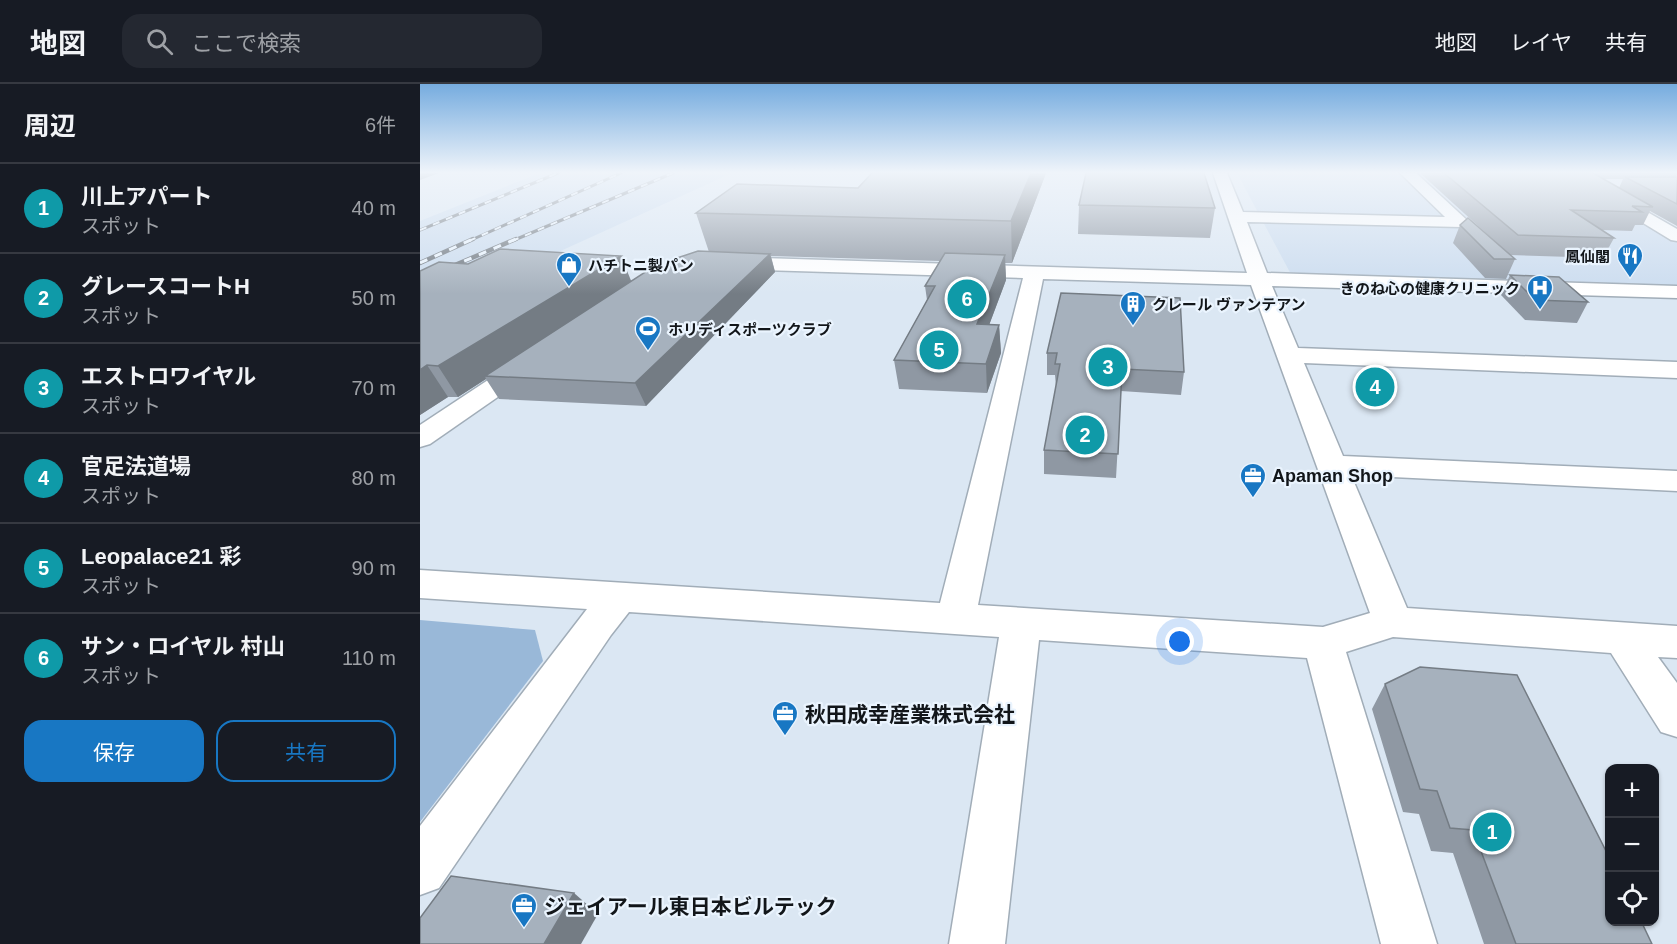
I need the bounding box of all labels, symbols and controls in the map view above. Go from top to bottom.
search box [122,14,542,68]
icon: search [143,25,176,58]
text: 地図 [30,28,86,59]
text: ここで検索 [191,31,301,56]
text: 地図 [1435,31,1477,54]
text: レイヤ [1510,31,1572,54]
text: 共有 [1605,31,1647,54]
text: 周辺 [24,111,76,141]
text: 6件 [365,114,396,136]
text: 川上アパート [81,184,213,209]
text: 1 [38,197,49,219]
text: 40 m [352,197,396,219]
text: スポット [81,215,161,237]
restaurant icon: 鳳仙閣 [1615,241,1645,279]
place label: 鳳仙閣 [1565,248,1610,265]
shop icon: ハチトニ製パン [554,250,584,288]
place label: ハチトニ製パン [588,257,694,274]
hospital icon: きのね心の健康クリニック [1525,273,1555,311]
text: グレースコートH [81,274,250,299]
pin: 6 [948,276,986,322]
place label: きのね心の健康クリニック [1340,280,1520,297]
text: 2 [38,287,49,309]
text: 50 m [352,287,396,309]
building icon: クレール ヴァンテアン [1118,289,1148,327]
place label: クレール ヴァンテアン [1152,296,1306,313]
text: スポット [81,305,161,327]
sports icon: ホリディスポーツクラブ [633,314,663,352]
place label: ホリディスポーツクラブ [668,321,832,338]
pin: 5 [920,328,958,372]
pin: 3 [1088,344,1128,390]
text: エストロワイヤル [81,364,256,389]
pin: 4 [1356,364,1394,410]
text: 3 [38,377,49,399]
text: 70 m [352,377,396,399]
text: スポット [81,395,161,417]
pin: 2 [1066,412,1104,458]
text: 官足法道場 [81,454,191,479]
office icon: Apaman Shop [1238,461,1268,499]
place label: Apaman Shop [1272,466,1393,486]
text: 4 [38,467,49,489]
text: 80 m [352,467,396,489]
text: スポット [81,485,161,507]
text: Leopalace21 彩 [81,544,241,569]
text: 5 [38,557,49,579]
text: 90 m [352,557,396,579]
text: スポット [81,575,161,597]
your location [1165,627,1194,656]
text: サン・ロイヤル 村山 [81,634,284,659]
text: 6 [38,647,49,669]
text: 110 m [342,647,396,669]
text: スポット [81,665,161,687]
office icon: 秋田成幸産業株式会社 [770,699,800,737]
place label: 秋田成幸産業株式会社 [805,703,1015,726]
button: 保存 [24,720,204,782]
button: 共有 [216,720,396,782]
map controls [1605,764,1659,926]
button: + [1605,764,1659,818]
pin: 1 [1472,810,1512,855]
button: − [1605,818,1659,872]
button: locate [1605,872,1659,926]
office icon: ジェイアール東日本ビルテック [509,891,539,929]
place label: ジェイアール東日本ビルテック [544,895,837,918]

